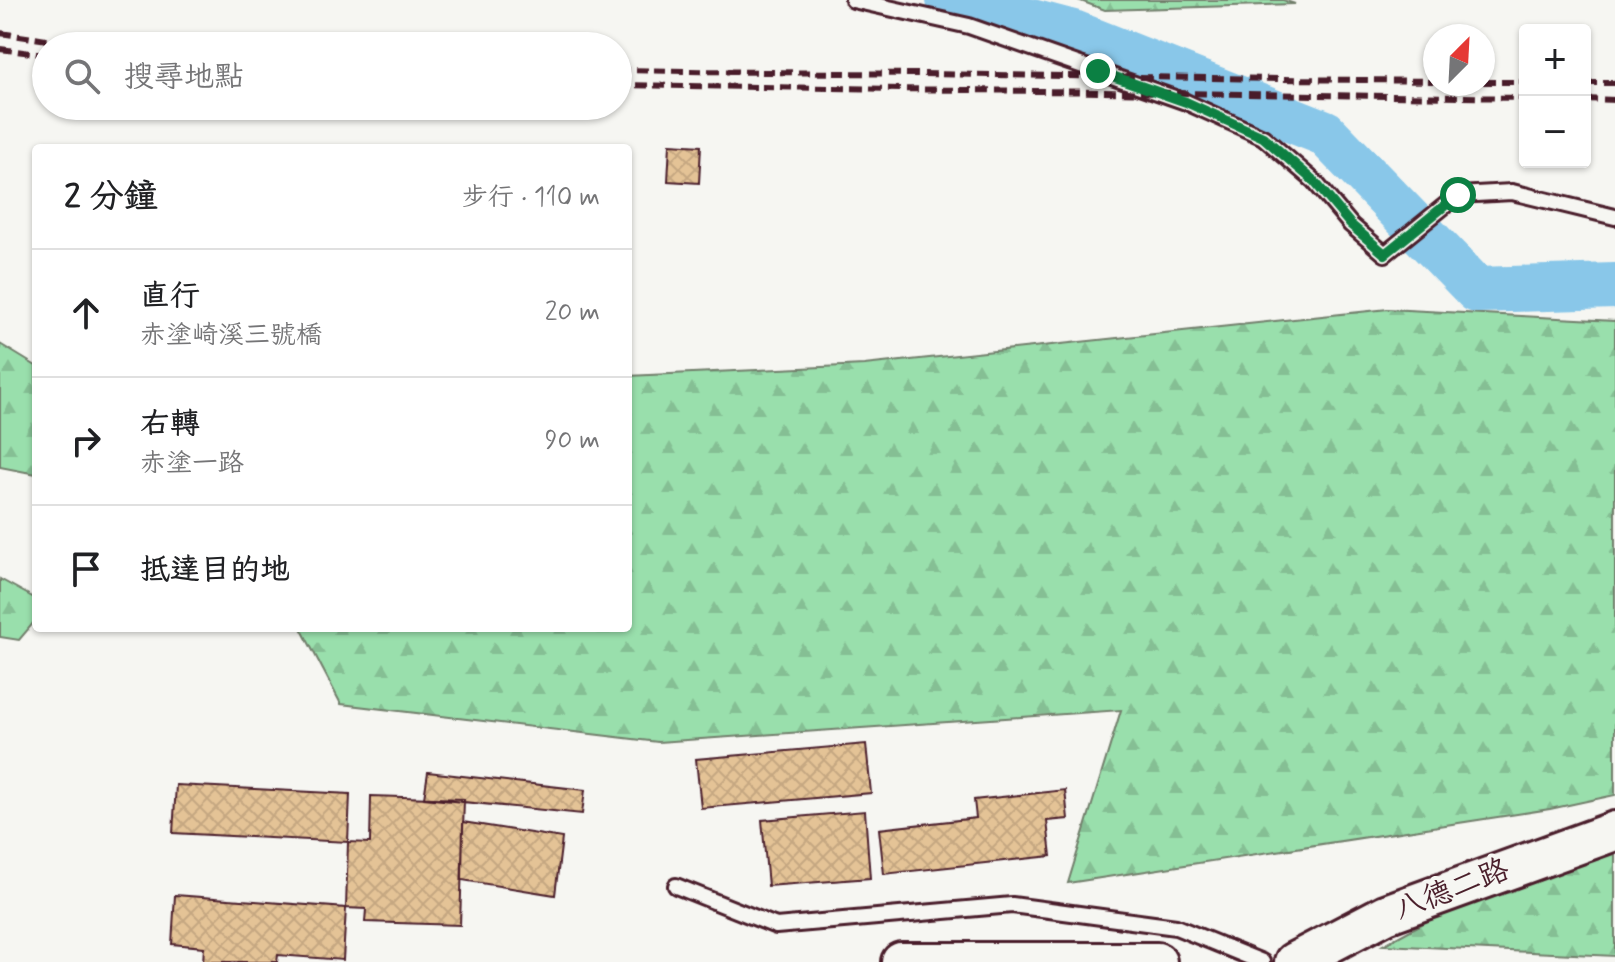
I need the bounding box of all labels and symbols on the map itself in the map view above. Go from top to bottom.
north arrow [1423,24,1495,96]
route end [1080,53,1116,89]
route start [1440,177,1476,213]
street label: 八德二路 [1389,850,1515,930]

